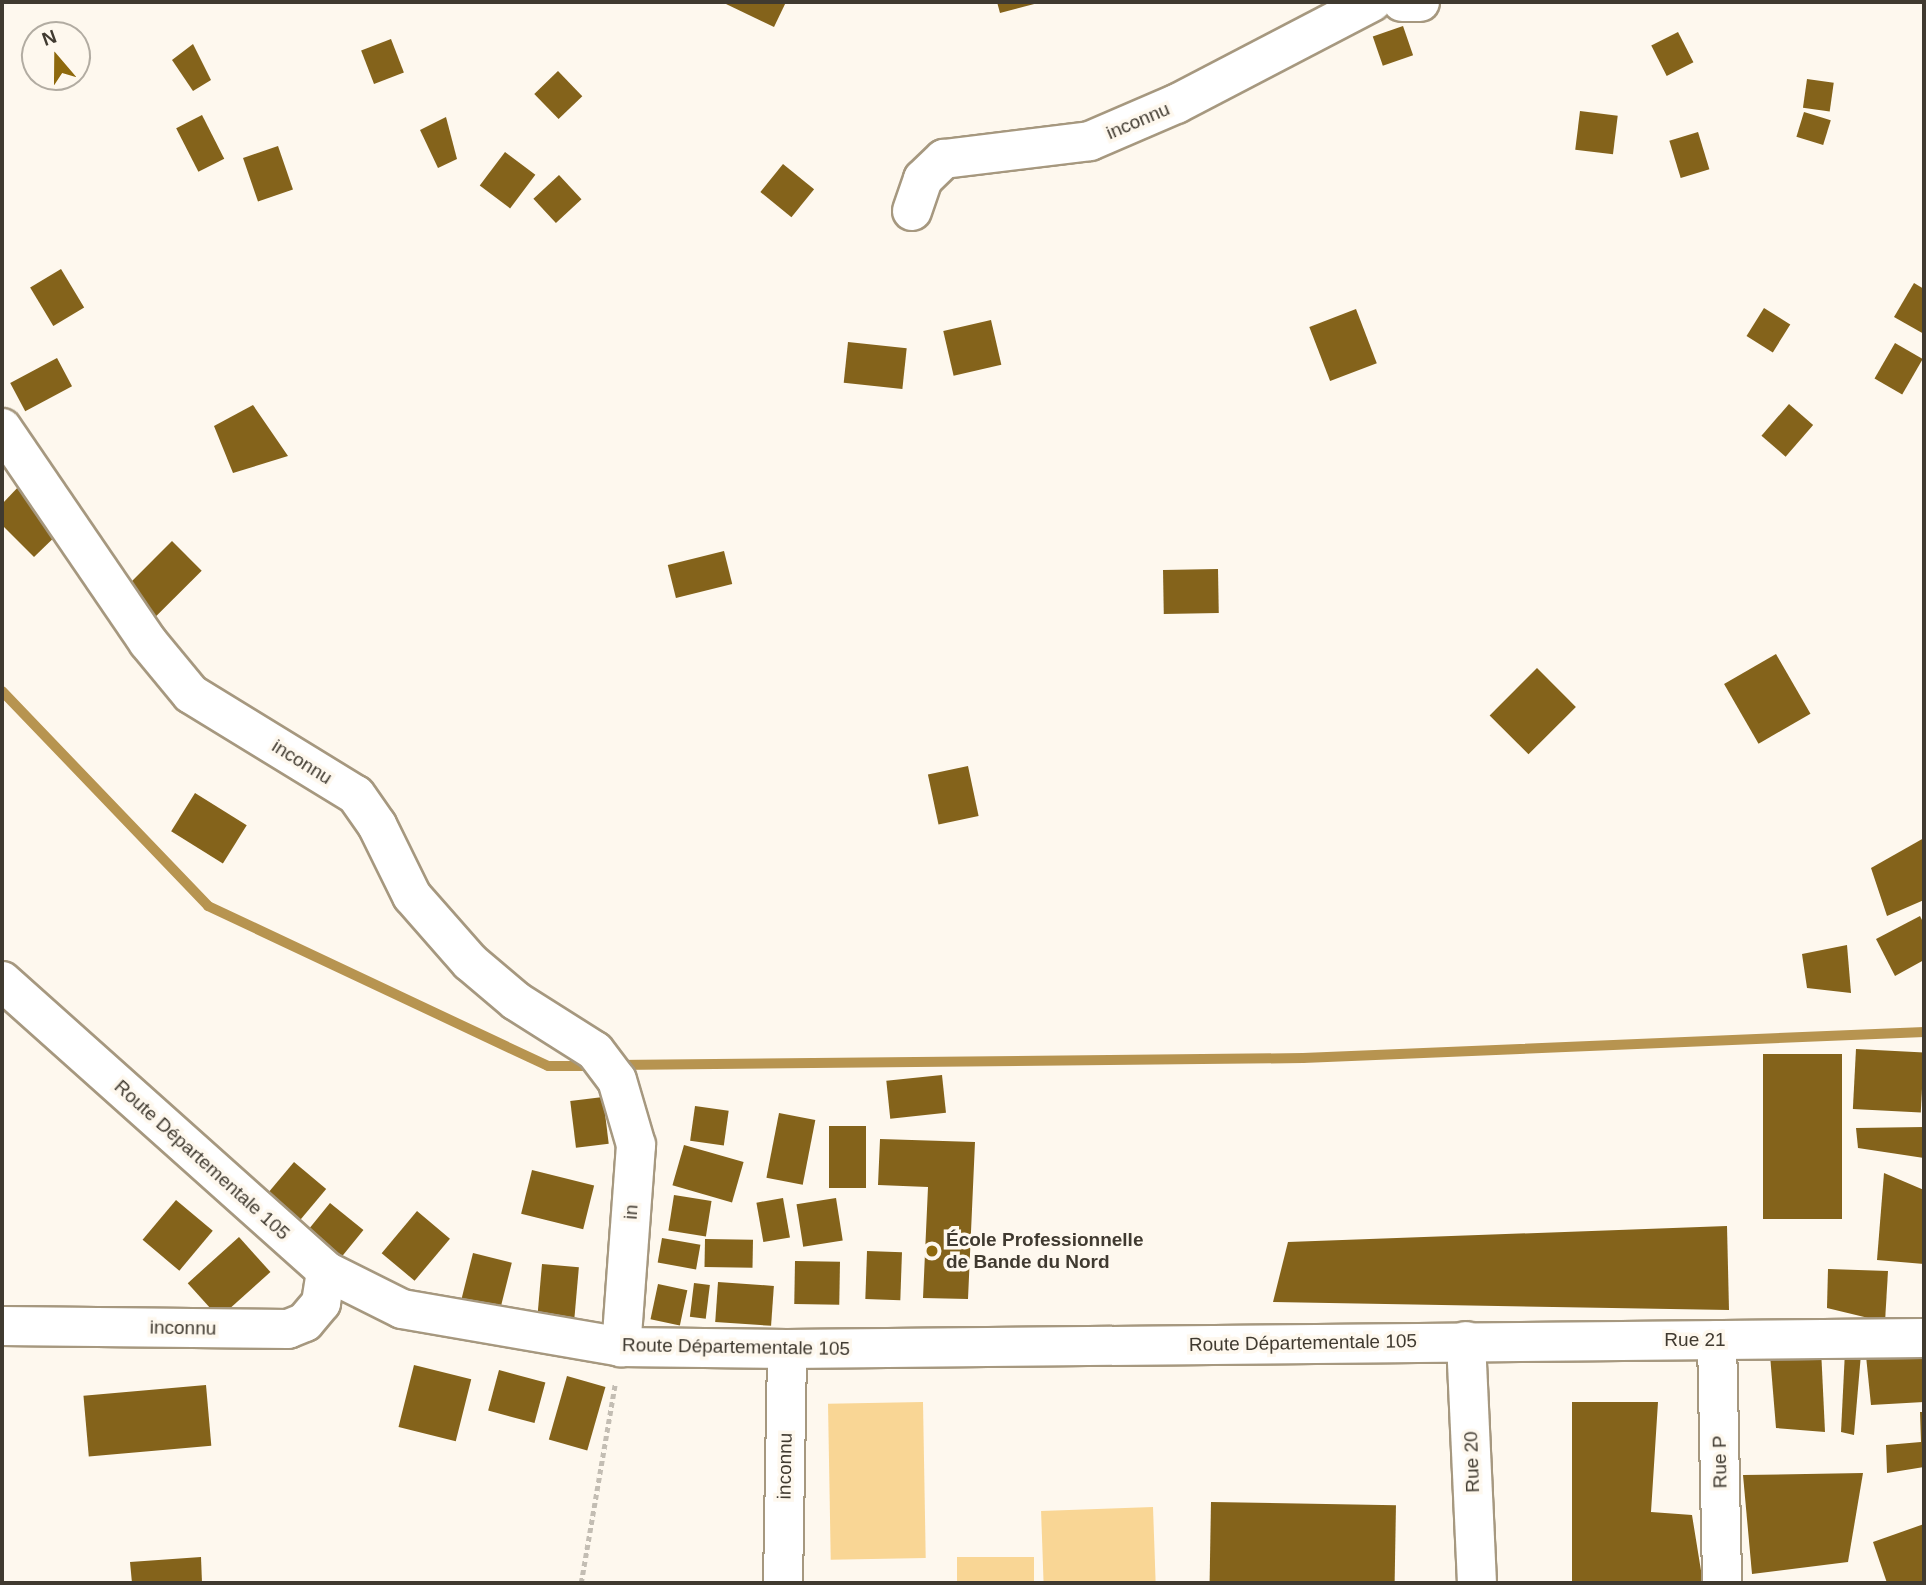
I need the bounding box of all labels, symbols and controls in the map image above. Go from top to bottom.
north arrow [21,21,91,91]
text: N [39,25,59,50]
street label: inconnu [1103,98,1173,144]
street label: inconnu [268,735,336,789]
street label: Route Départementale 105 [110,1075,294,1245]
street label: in [619,1204,643,1220]
place label: École Professionnelle de Bande du Nord [946,1229,1143,1273]
marker: École Professionnelle de Bande du Nord [924,1243,940,1259]
street label: inconnu [150,1316,216,1340]
street label: Rue 21 [1664,1329,1726,1351]
street label: Route Départementale 105 [1189,1330,1417,1356]
street label: Route Départementale 105 [622,1334,850,1360]
street label: Rue 20 [1460,1431,1484,1493]
street label: inconnu [773,1433,797,1499]
street label: Rue P [1708,1435,1732,1489]

